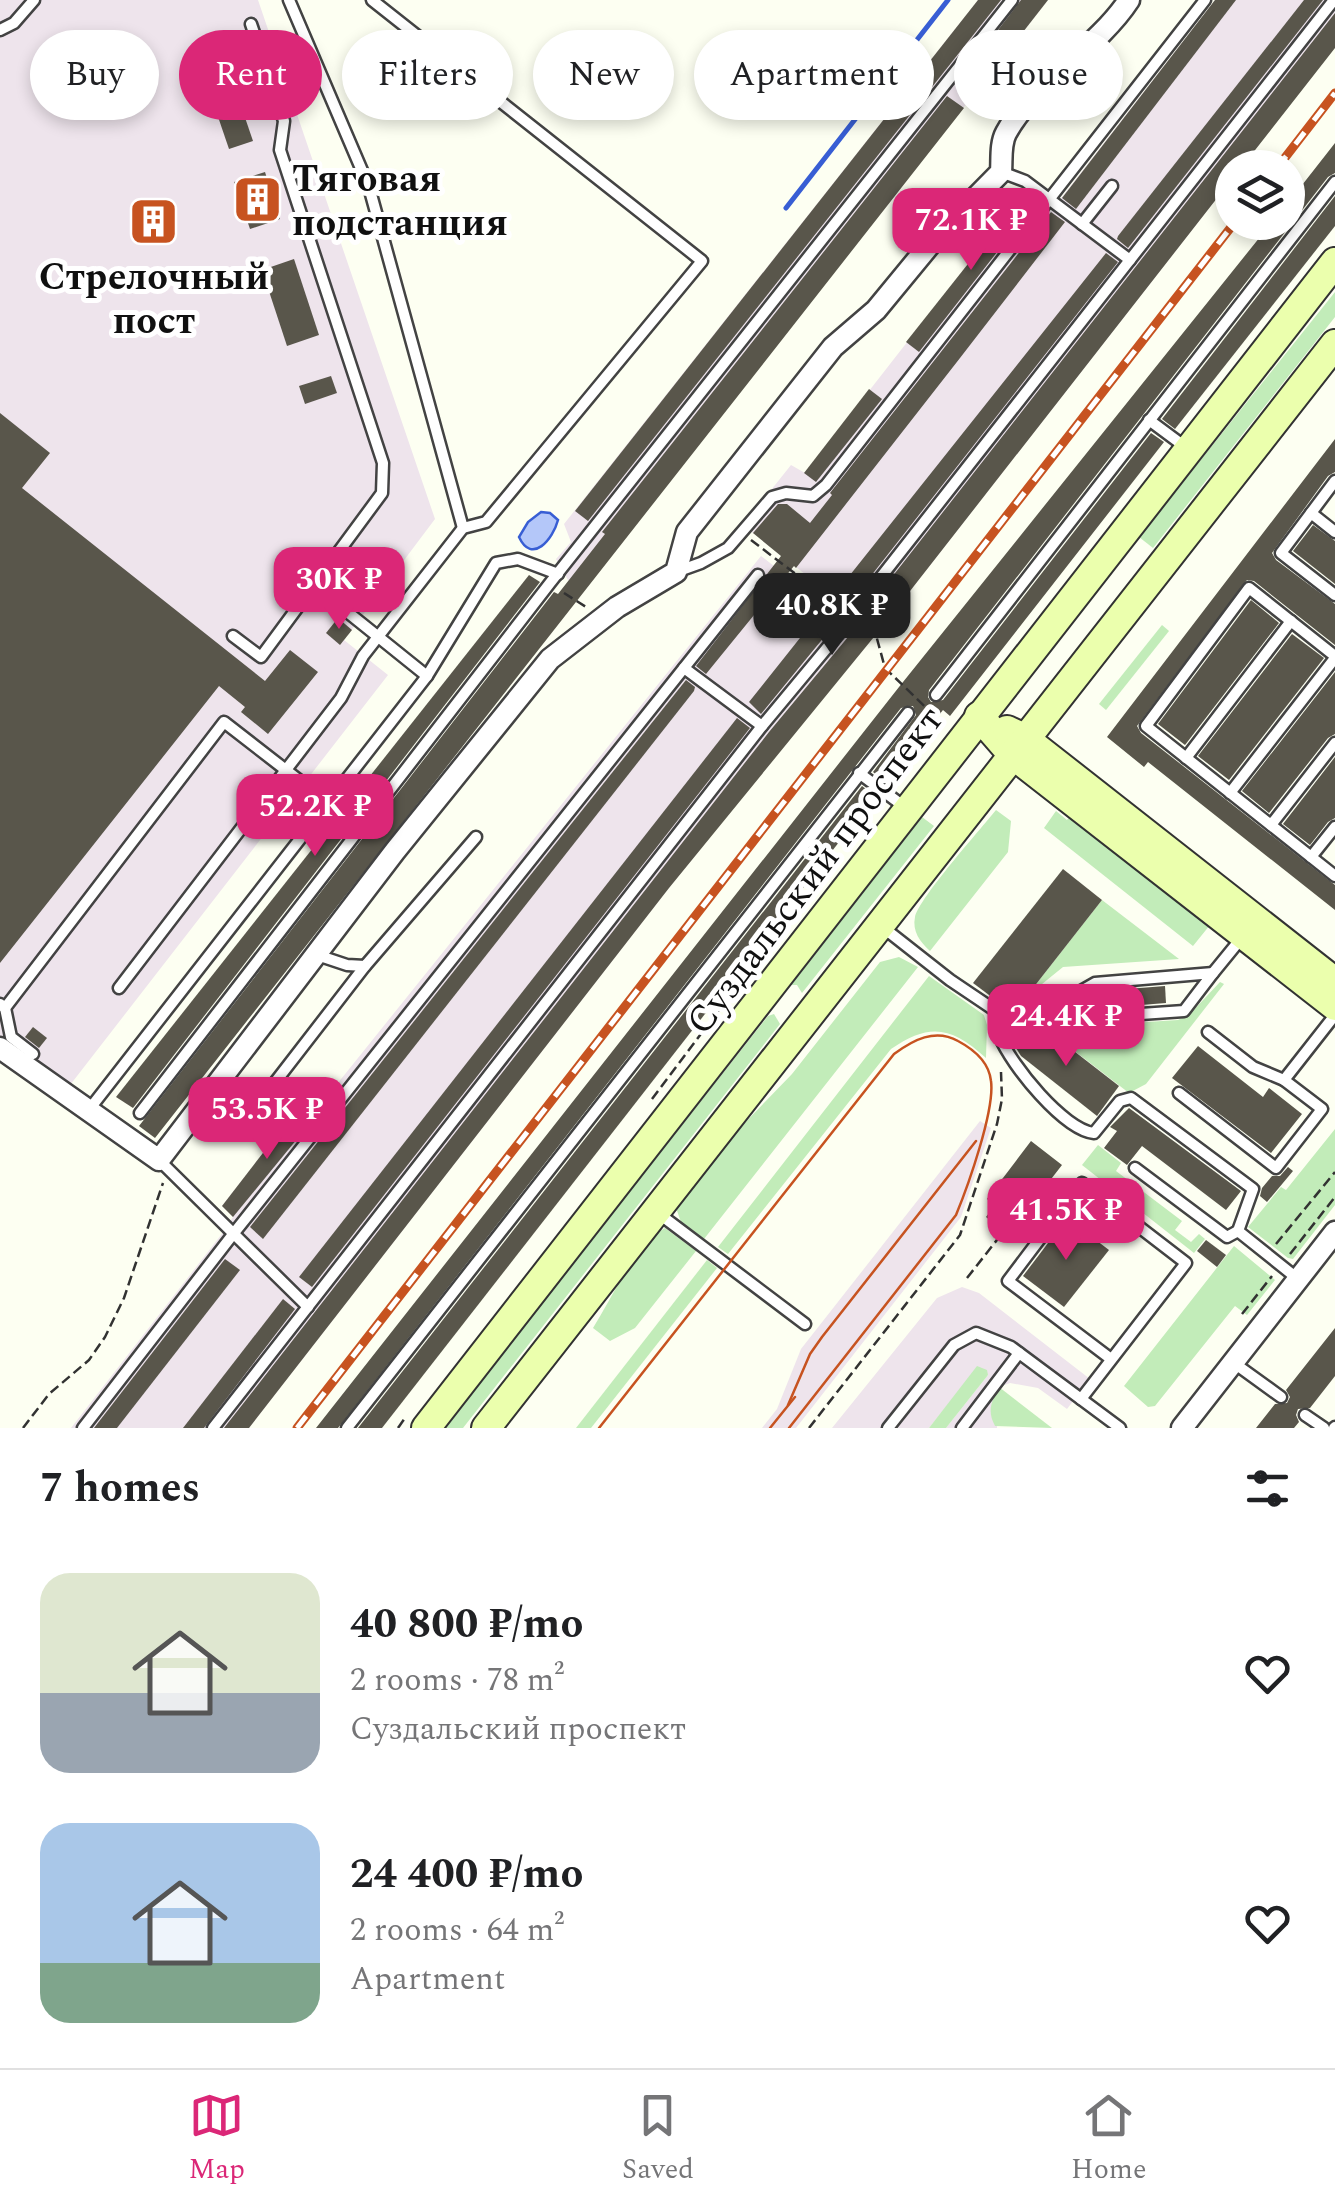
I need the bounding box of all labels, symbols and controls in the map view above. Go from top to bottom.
chip: Buy [30,30,159,120]
chip: Rent [179,30,322,120]
chip: Filters [342,30,513,120]
chip: New [533,30,674,120]
chip: Apartment [694,30,934,120]
chip: House [954,30,1123,120]
map controls [1215,150,1305,240]
button: layers [1215,150,1305,240]
place label: Тяговая подстанция [292,151,508,253]
building icon: Тяговая подстанция [231,174,283,226]
pin: 72.1K ₽ [879,188,1063,273]
building icon: Стрелочный пост [128,196,180,248]
text: 72.1K ₽ [914,196,1028,245]
place label: Стрелочный пост [39,249,269,351]
pin: 30K ₽ [269,547,409,632]
text: 30K ₽ [296,555,382,604]
pin: 40.8K ₽ [740,573,924,658]
text: 40.8K ₽ [775,581,889,630]
street label: Суздальский проспект [672,694,959,1048]
pin: 52.2K ₽ [223,774,407,859]
text: 52.2K ₽ [258,782,372,831]
pin: 24.4K ₽ [974,984,1158,1069]
text: 24.4K ₽ [1009,992,1123,1041]
pin: 53.5K ₽ [175,1077,359,1162]
text: 53.5K ₽ [210,1085,324,1134]
pin: 41.5K ₽ [974,1178,1158,1263]
text: 41.5K ₽ [1009,1186,1123,1235]
text: 7 homes [40,1457,200,1520]
icon: filters [1240,1461,1295,1516]
text: 40 800 ₽/mo [350,1593,583,1656]
icon: home [120,1613,240,1733]
icon: heart [1240,1646,1295,1701]
text: 2 rooms · 78 m² [350,1656,564,1705]
text: Суздальский проспект [350,1705,686,1754]
text: 24 400 ₽/mo [350,1843,583,1906]
icon: home [120,1863,240,1983]
icon: heart [1240,1896,1295,1951]
text: 2 rooms · 64 m² [350,1906,564,1955]
text: Apartment [350,1955,505,2004]
tab: Map [189,2088,245,2191]
tab: Saved [622,2088,694,2191]
tab: Home [1071,2088,1146,2191]

